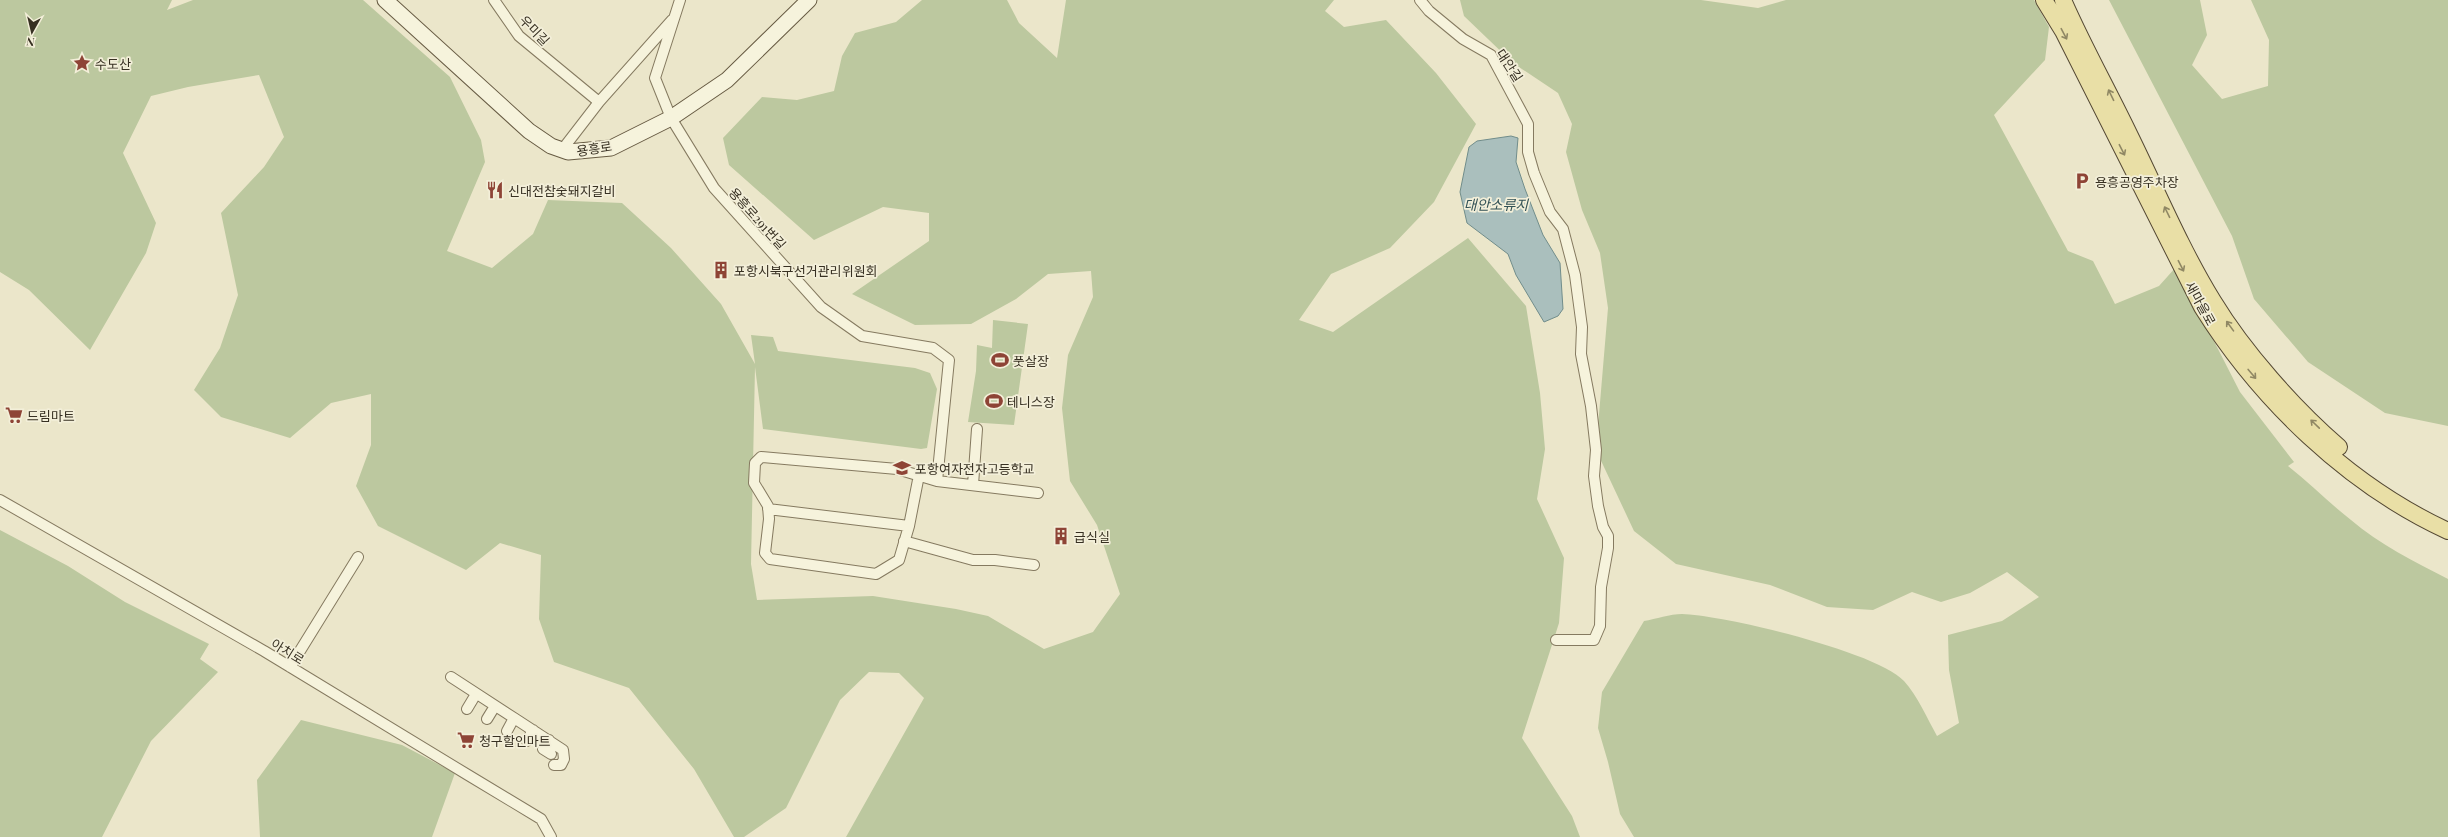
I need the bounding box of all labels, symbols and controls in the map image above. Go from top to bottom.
street label: 우미길 [516,11,554,49]
north arrow [12,12,52,52]
one-way arrow [2060,27,2068,39]
text: N [26,34,36,50]
street label: 대안길 [1493,45,1527,85]
place icon: 수도산 [72,53,92,73]
place label: 수도산 [95,55,131,72]
one-way arrow [2106,90,2114,102]
street label: 용흥로 [575,137,613,159]
one-way arrow [2119,143,2126,155]
parking icon: 용흥공영주차장 [2072,171,2092,191]
place label: 용흥공영주차장 [2095,173,2179,190]
restaurant icon: 신대전참숯돼지갈비 [485,180,505,200]
place label: 신대전참숯돼지갈비 [508,182,616,199]
street label: 용흥로291번길 [726,184,790,252]
water label: 대안소류지 [1464,195,1529,214]
one-way arrow [2163,206,2170,218]
building icon: 포항시북구선거관리위원회 [711,260,731,280]
one-way arrow [2177,260,2185,272]
place label: 포항시북구선거관리위원회 [734,262,878,279]
street label: 새마을로 [2182,278,2220,328]
one-way arrow [2226,320,2235,331]
sports icon: 풋살장 [990,350,1010,370]
place label: 풋살장 [1013,352,1049,369]
one-way arrow [2247,368,2256,379]
sports icon: 테니스장 [984,391,1004,411]
place label: 테니스장 [1007,393,1055,410]
supermarket icon: 드림마트 [4,405,24,425]
place label: 드림마트 [27,407,75,424]
one-way arrow [2310,419,2320,429]
school or university icon: 포항여자전자고등학교 [892,458,912,478]
place label: 포항여자전자고등학교 [915,460,1035,477]
building icon: 급식실 [1051,526,1071,546]
place label: 급식실 [1074,528,1110,545]
street label: 아치로 [268,634,308,668]
supermarket icon: 청구할인마트 [456,730,476,750]
place label: 청구할인마트 [479,732,551,749]

